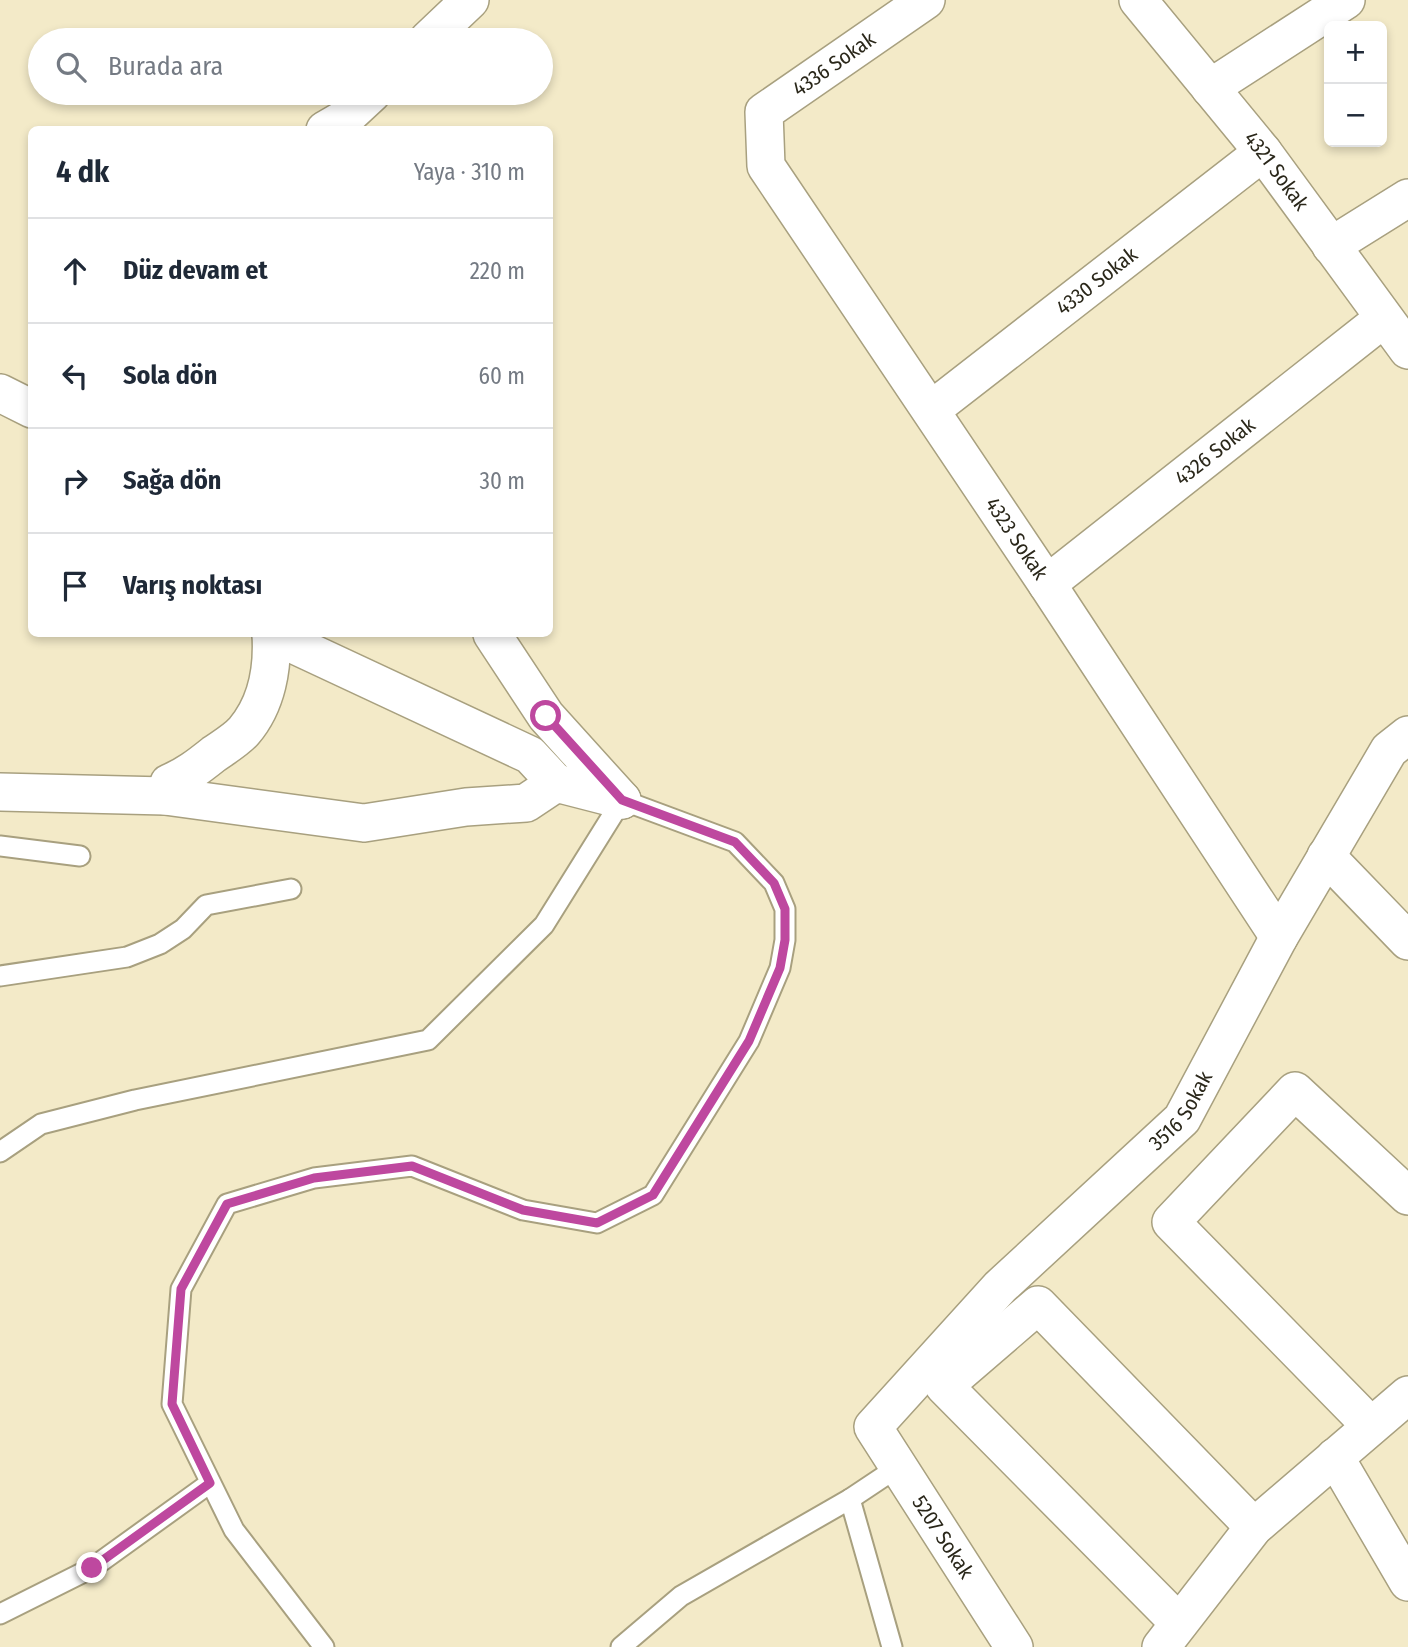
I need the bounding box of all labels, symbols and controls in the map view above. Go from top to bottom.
map controls [1324,21,1387,147]
button: + [1324,21,1387,84]
street label: 4336 Sokak [788,26,881,102]
search box [28,28,553,105]
icon: search [52,48,90,86]
text: Burada ara [108,51,223,82]
button: − [1324,84,1387,147]
street label: 4321 Sokak [1238,126,1315,216]
text: 4 dk [56,154,109,190]
text: Yaya · 310 m [414,158,525,186]
street label: 4330 Sokak [1051,241,1143,321]
icon: ahead [56,252,94,290]
text: Düz devam et [123,255,268,286]
text: 220 m [470,257,525,285]
icon: left [56,357,94,395]
text: Sola dön [123,360,217,391]
text: 60 m [479,362,525,390]
street label: 4326 Sokak [1170,412,1260,491]
icon: right [56,462,94,500]
text: Sağa dön [123,465,222,496]
text: 30 m [480,467,525,495]
street label: 4323 Sokak [980,492,1054,585]
icon: arrive [56,567,94,605]
text: Varış noktası [123,570,262,601]
route start [530,700,561,731]
street label: 3516 Sokak [1144,1067,1218,1156]
street label: 5207 Sokak [907,1491,980,1584]
route end [76,1552,107,1583]

